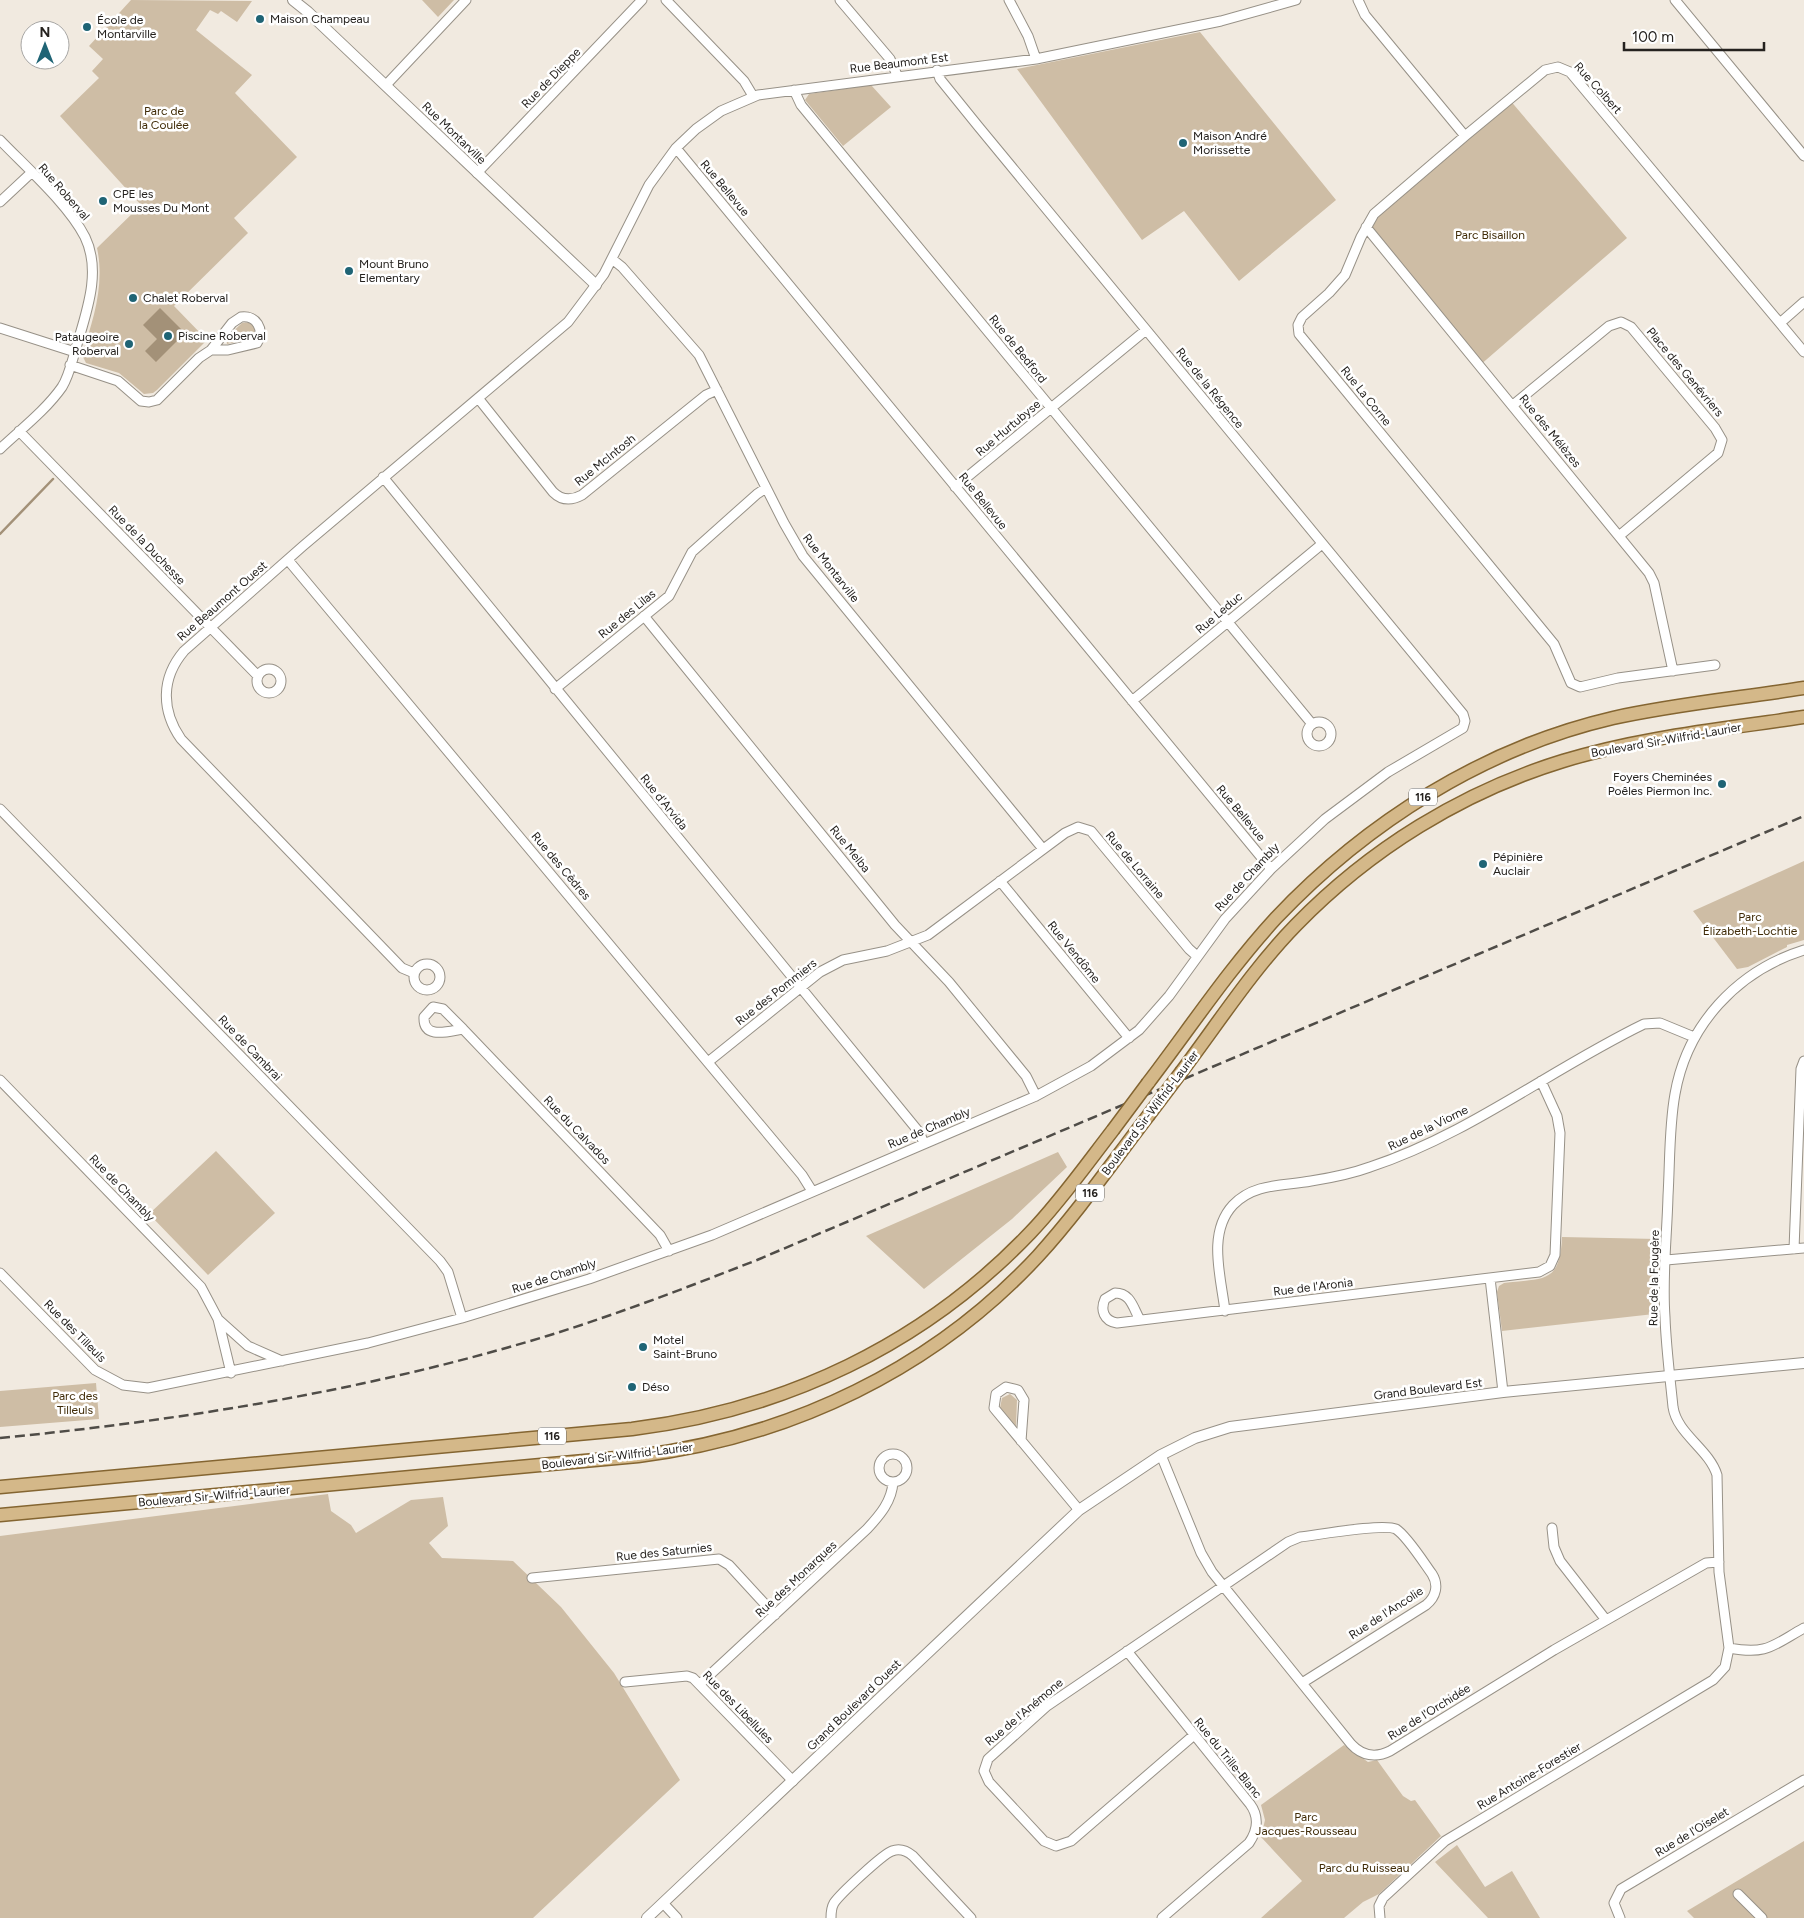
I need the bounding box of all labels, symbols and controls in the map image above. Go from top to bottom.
place label: Maison Champeau [270,12,369,26]
place label: École de Montarville [97,13,157,41]
marker: Maison Champeau [254,13,266,25]
north arrow [20,20,70,70]
scale bar [1624,20,1764,52]
marker: École de Montarville [81,21,93,33]
text: N [40,24,50,41]
text: 100 m [1632,28,1674,46]
street label: Rue de Dieppe [519,45,584,111]
street label: Rue Beaumont Est [849,50,949,76]
street label: Rue Colbert [1571,59,1625,117]
street label: Rue Montarville [419,99,489,167]
park label: Parc de la Coulée [139,104,189,132]
place label: Maison André Morissette [1193,129,1267,157]
marker: Maison André Morissette [1177,137,1189,149]
street label: Rue Bellevue [698,157,753,219]
street label: Rue Roberval [36,161,92,223]
place label: CPE les Mousses Du Mont [113,187,210,215]
marker: CPE les Mousses Du Mont [97,195,109,207]
park label: Parc Bisaillon [1455,228,1525,242]
place label: Mount Bruno Elementary [359,257,429,285]
marker: Mount Bruno Elementary [343,265,355,277]
place label: Chalet Roberval [143,291,228,305]
marker: Chalet Roberval [127,292,139,304]
street label: Rue de Bedford [986,312,1050,386]
street label: Place des Genévriers [1644,325,1727,420]
place label: Piscine Roberval [178,329,266,343]
place label: Pataugeoire Roberval [55,330,119,358]
marker: Piscine Roberval [162,330,174,342]
marker: Pataugeoire Roberval [123,338,135,350]
street label: Rue de la Régence [1173,345,1247,431]
street label: Rue La Corne [1338,364,1394,429]
street label: Rue des Mélèzes [1516,392,1584,471]
street label: Rue Hurtubyse [973,397,1043,459]
street label: Rue McIntosh [572,431,638,489]
street label: Rue Bellevue [956,470,1010,532]
street label: Rue de la Duchesse [106,503,189,588]
street label: Rue Montarville [800,531,862,605]
street label: Rue Beaumont Ouest [174,558,270,644]
street label: Rue des Lilas [596,587,659,641]
street label: Rue Leduc [1193,589,1246,637]
street label: Boulevard Sir-Wilfrid-Laurier [1590,720,1742,760]
place label: Foyers Cheminées Poêles Piermon Inc. [1608,770,1712,798]
street label: Rue d'Arvida [637,771,691,833]
marker: Foyers Cheminées Poêles Piermon Inc. [1716,778,1728,790]
street label: Rue Bellevue [1214,782,1269,844]
road number: 116 [1409,789,1437,806]
street label: Rue Melba [827,823,873,875]
street label: Rue de Lorraine [1103,828,1168,902]
street label: Rue des Cèdres [529,829,594,903]
street label: Rue de Chambly [1212,840,1283,914]
place label: Pépinière Auclair [1493,850,1543,878]
marker: Pépinière Auclair [1477,858,1489,870]
park label: Parc Élizabeth-Lochtie [1703,910,1798,938]
street label: Rue Vendôme [1045,918,1103,986]
street label: Rue des Pommiers [733,956,820,1028]
street label: Rue de Cambrai [215,1012,285,1084]
street label: Boulevard Sir-Wilfrid-Laurier [1099,1048,1201,1178]
street label: Rue du Calvados [541,1093,613,1167]
street label: Rue de la Viorne [1386,1102,1471,1153]
street label: Rue de Chambly [886,1104,973,1152]
street label: Rue de Chambly [86,1152,158,1225]
road number: 116 [1076,1184,1104,1202]
street label: Rue de la Fougère [1646,1229,1662,1326]
street label: Rue de Chambly [510,1256,599,1296]
street label: Rue de l'Aronia [1272,1275,1354,1299]
street label: Rue des Tilleuls [41,1297,109,1365]
place label: Motel Saint-Bruno [653,1333,717,1361]
marker: Motel Saint-Bruno [637,1341,649,1353]
street label: Grand Boulevard Est [1373,1375,1484,1403]
place label: Déso [642,1380,669,1394]
marker: Déso [626,1381,638,1393]
park label: Parc des Tilleuls [52,1389,98,1417]
road number: 116 [538,1428,566,1444]
street label: Boulevard Sir-Wilfrid-Laurier [541,1440,693,1472]
street label: Boulevard Sir-Wilfrid-Laurier [138,1482,290,1510]
street label: Rue des Monarques [753,1538,840,1620]
street label: Rue des Saturnies [615,1540,713,1564]
street label: Rue de l'Ancolie [1346,1584,1426,1642]
street label: Grand Boulevard Ouest [804,1656,904,1753]
street label: Rue des Libellules [700,1668,776,1746]
street label: Rue de l'Anémone [982,1675,1066,1749]
street label: Rue de l'Orchidée [1385,1681,1473,1743]
street label: Rue du Trille-Blanc [1191,1715,1265,1801]
street label: Rue Antoine-Forestier [1475,1739,1583,1813]
street label: Rue de l'Oiselet [1653,1804,1732,1859]
park label: Parc Jacques-Rousseau [1255,1810,1357,1838]
park label: Parc du Ruisseau [1319,1861,1409,1875]

